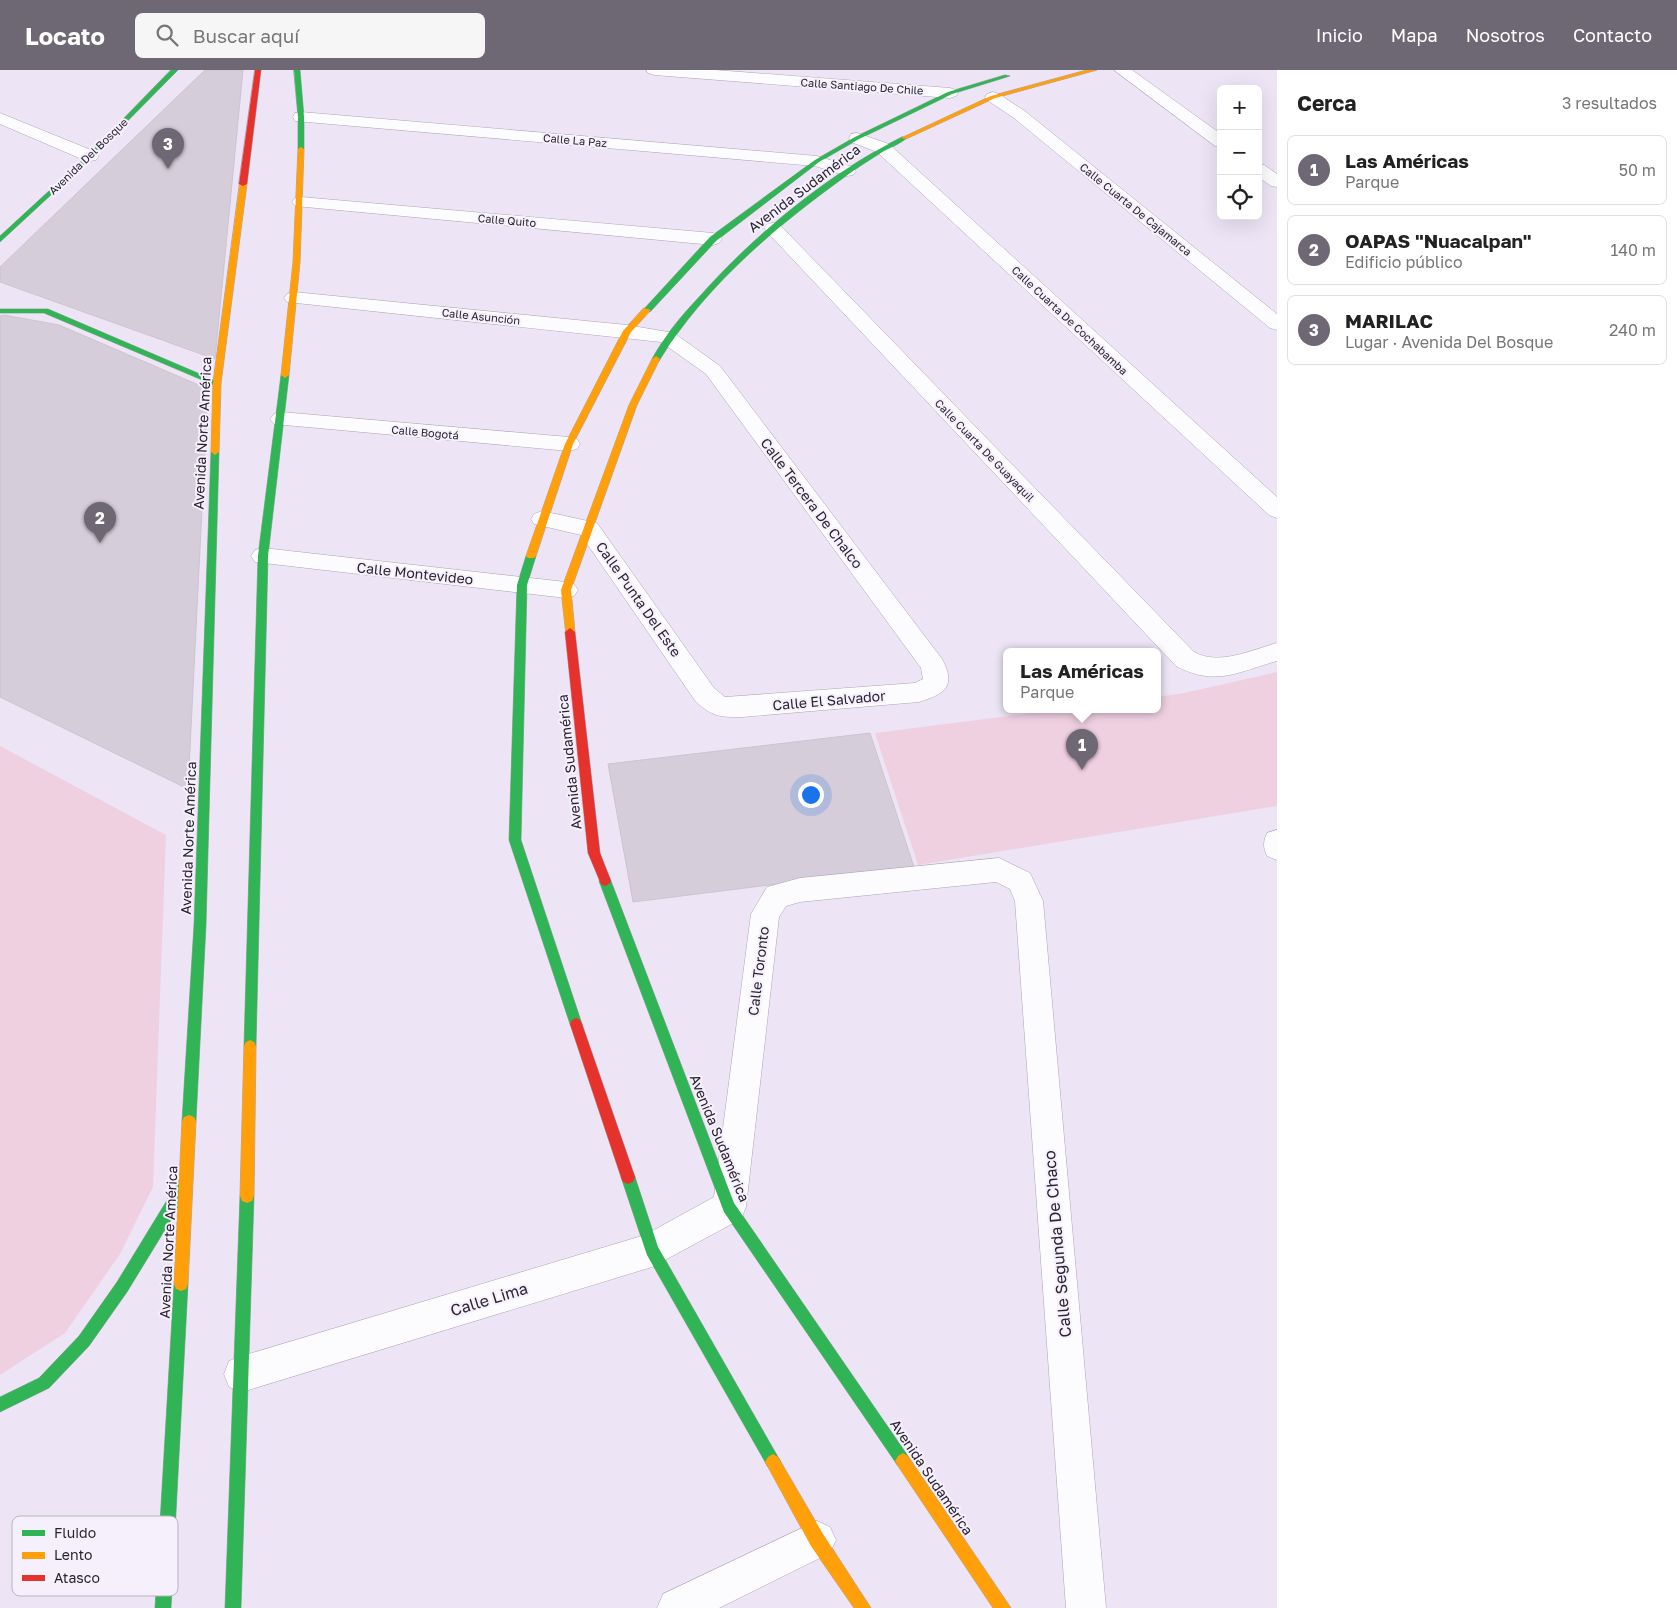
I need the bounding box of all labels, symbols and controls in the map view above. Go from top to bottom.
search box [135,13,485,58]
text: Locato [25,21,105,50]
icon: search [153,21,181,49]
text: Buscar aquí [193,24,299,47]
text: Inicio [1316,24,1363,46]
text: Mapa [1391,24,1438,46]
text: Nosotros [1466,24,1545,46]
text: Contacto [1573,24,1652,46]
street label: Calle Santiago De Chile [800,75,924,97]
map controls [1217,85,1262,220]
button: + [1217,85,1262,130]
text: Cerca [1297,90,1356,116]
text: 3 resultados [1562,93,1657,113]
street label: Avenida Del Bosque [46,115,130,197]
pin: 3 [152,128,184,169]
button: − [1217,130,1262,175]
street label: Calle La Paz [543,131,608,149]
street label: Avenida Sudamérica [745,140,863,236]
text: Las Américas [1345,149,1469,172]
street label: Calle Cuarta De Cajamarca [1078,160,1194,258]
text: 1 [1310,160,1318,180]
text: 50 m [1619,160,1656,180]
text: Parque [1345,172,1399,192]
button: locate [1217,175,1262,220]
street label: Calle Quito [477,211,537,229]
text: OAPAS "Nuacalpan" [1345,229,1532,252]
text: 2 [1309,240,1319,260]
text: 140 m [1610,240,1656,260]
text: Edificio público [1345,252,1463,272]
street label: Calle Cuarta De Cochabamba [1009,263,1131,377]
street label: Calle Asunción [441,305,521,327]
text: MARILAC [1345,309,1433,332]
text: 3 [1309,320,1319,340]
text: 240 m [1609,320,1656,340]
text: Lugar · Avenida Del Bosque [1345,332,1553,352]
street label: Avenida Norte América [190,356,214,510]
street label: Calle Cuarta De Guayaquil [933,396,1038,504]
street label: Calle Bogotá [391,423,459,441]
street label: Calle Tercera De Chalco [757,434,867,572]
pin: 2 [84,502,116,543]
street label: Calle Punta Del Este [593,538,685,660]
street label: Calle Montevideo [356,558,474,588]
popup [1003,648,1161,713]
text: Las Américas [1020,659,1144,682]
text: Parque [1020,682,1074,702]
street label: Calle El Salvador [772,687,887,713]
street label: Avenida Sudamérica [553,694,585,830]
pin: 1 [1066,729,1098,770]
street label: Avenida Norte América [177,761,199,915]
your location [798,782,824,808]
street label: Calle Toronto [744,925,772,1017]
street label: Avenida Sudamérica [687,1072,753,1204]
street label: Calle Segunda De Chaco [1039,1150,1075,1338]
street label: Avenida Norte América [156,1165,180,1319]
street label: Calle Lima [448,1278,530,1320]
street label: Avenida Sudamérica [887,1416,977,1538]
legend [12,1516,178,1596]
text: Fluido [54,1524,96,1541]
text: Lento [54,1546,92,1563]
text: Atasco [54,1569,100,1586]

